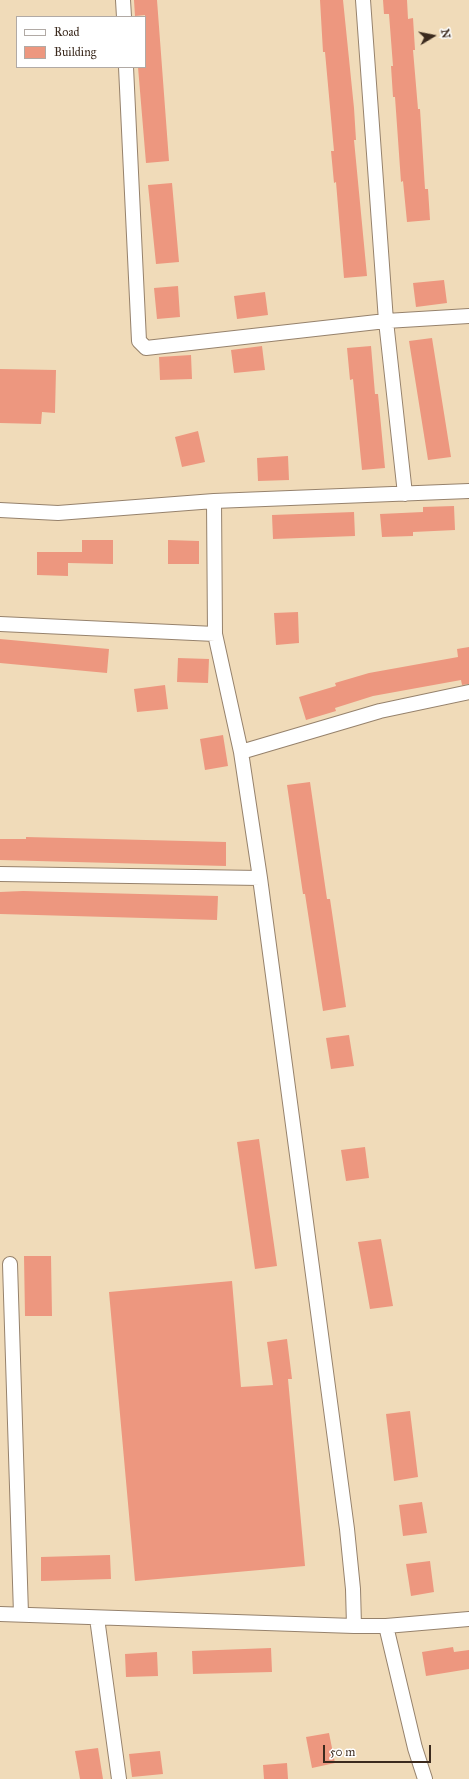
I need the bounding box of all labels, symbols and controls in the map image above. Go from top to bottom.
legend [16,16,146,68]
north arrow [413,16,453,56]
text: Road [54,25,80,39]
text: N [438,28,453,40]
text: Building [54,45,96,59]
scale bar [325,1737,433,1763]
text: 50 m [330,1745,355,1759]

